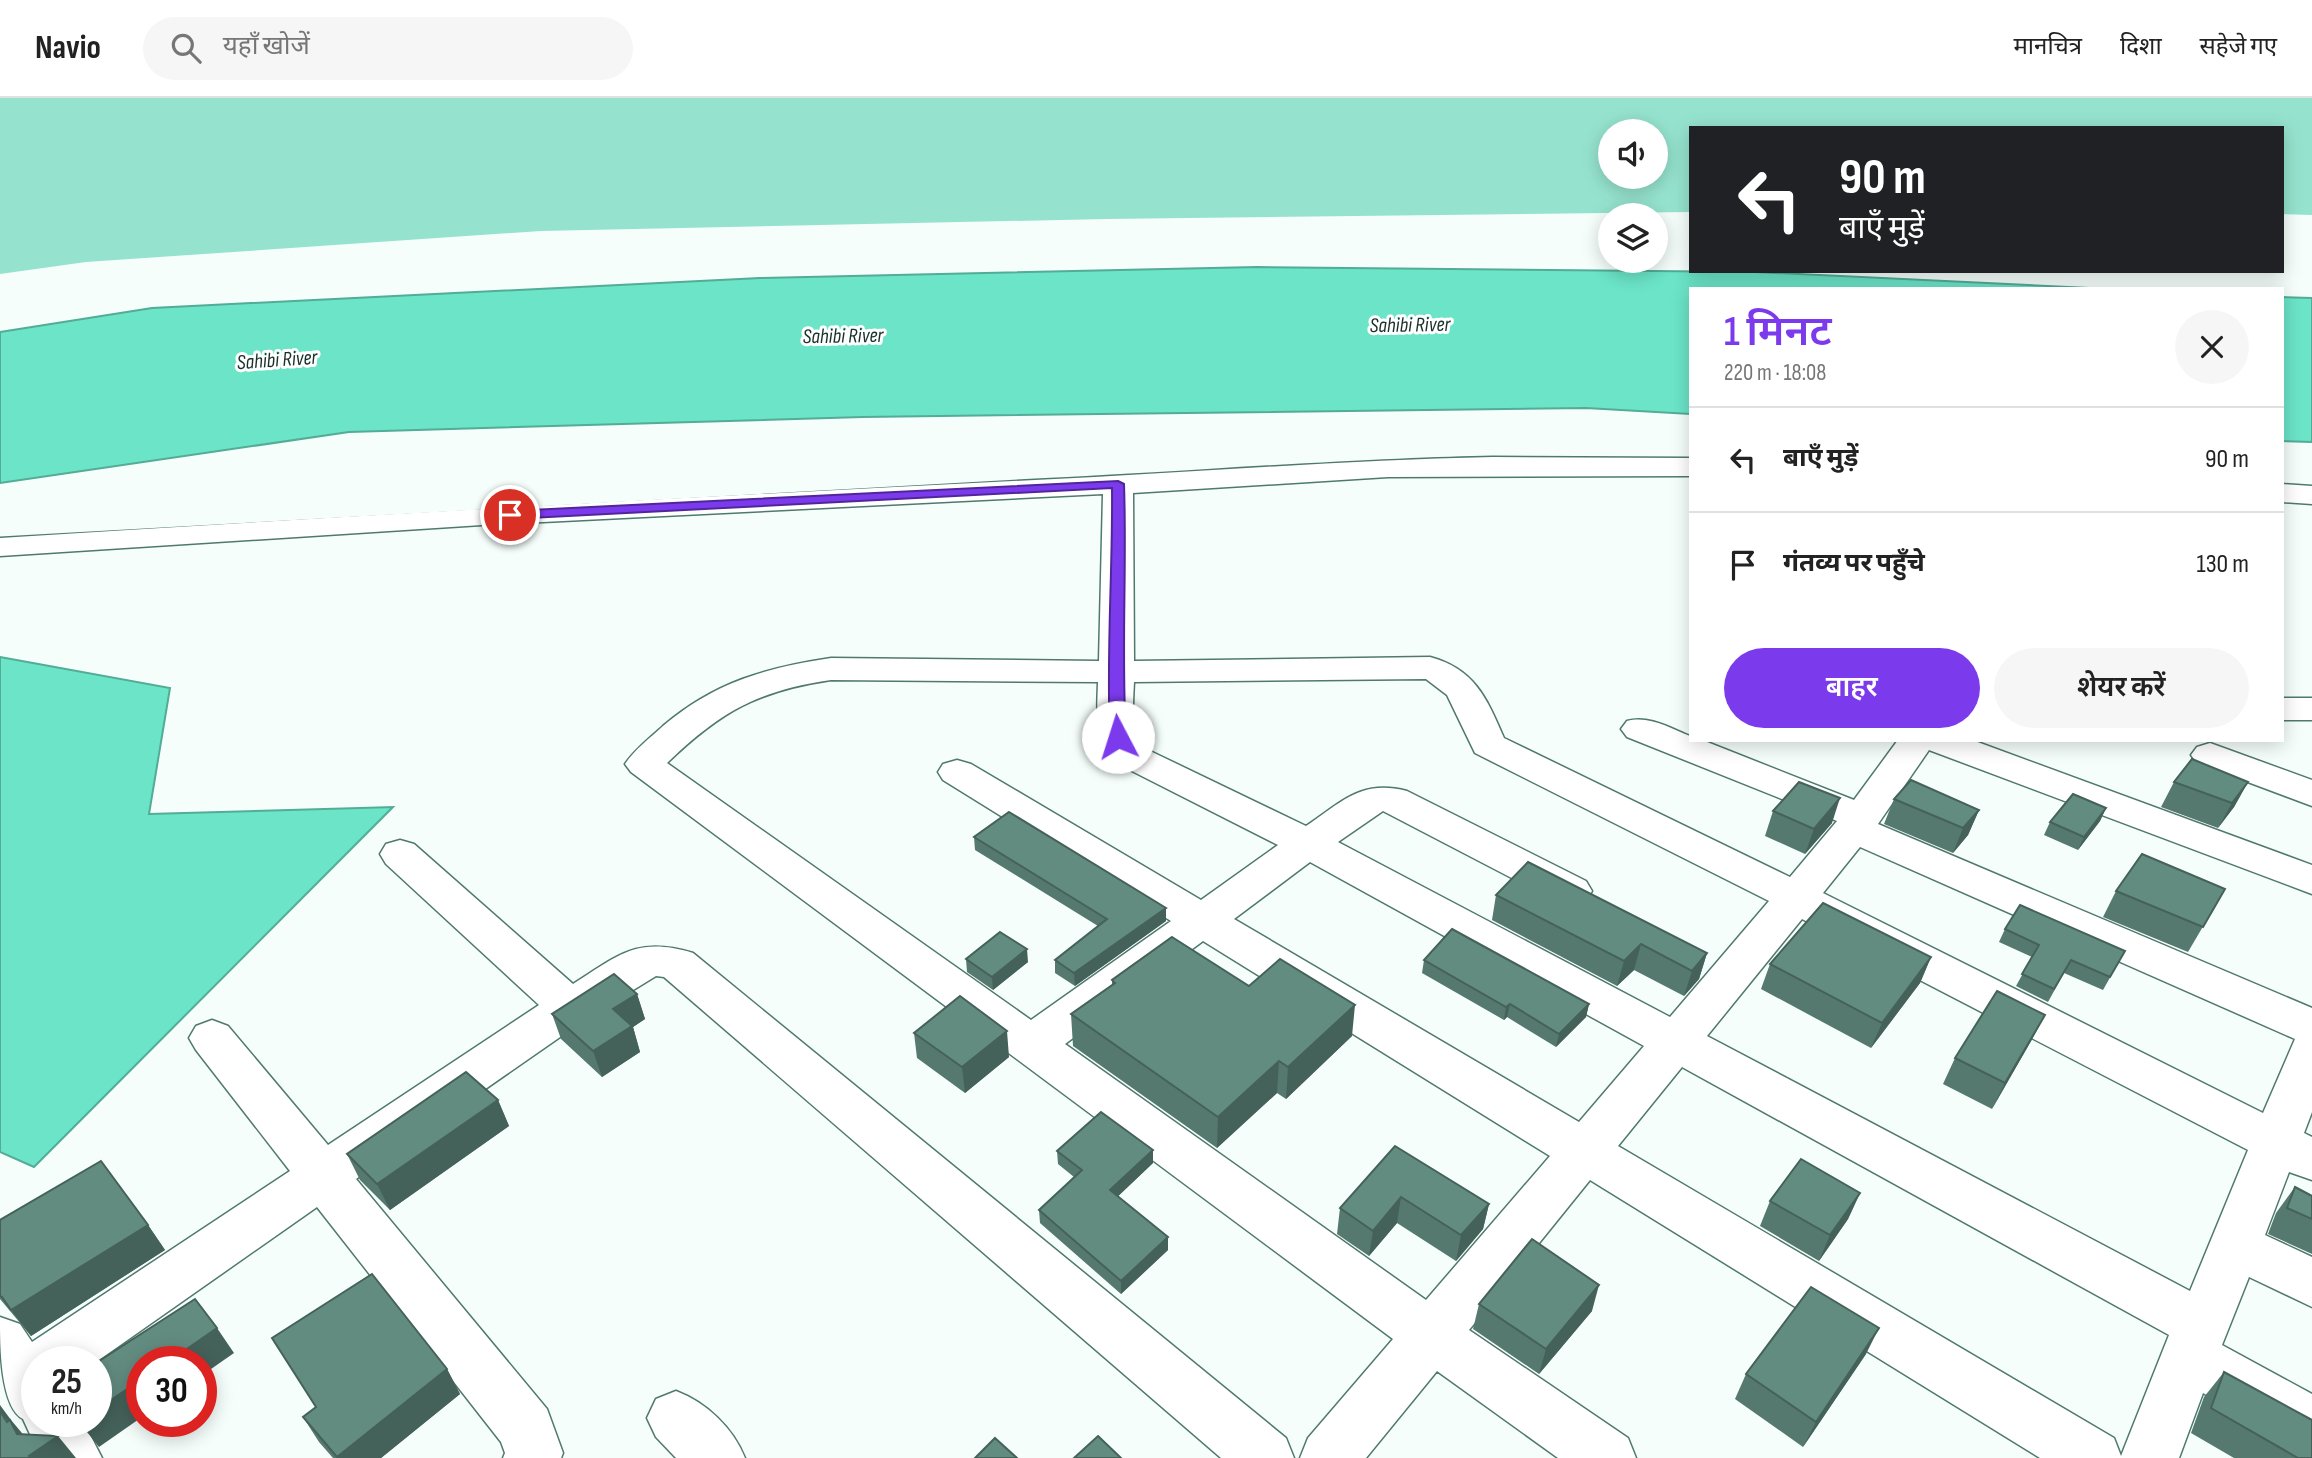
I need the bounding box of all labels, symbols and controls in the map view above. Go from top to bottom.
search box [143,17,633,80]
text: Navio [35,28,101,68]
icon: search [167,29,205,67]
text: यहाँ खोजें [223,31,310,62]
text: मानचित्र [2014,32,2082,61]
text: दिशा [2120,32,2162,61]
text: सहेजे गए [2200,32,2277,61]
map controls [1598,119,1668,273]
button: sound [1598,119,1668,189]
text: 90 m [1839,149,1926,208]
icon: left [1724,154,1815,245]
button: layers [1598,203,1668,273]
text: बाएँ मुड़ें [1839,209,1925,248]
text: 1 मिनट [1724,307,1832,358]
button: close [2175,310,2249,384]
water label: Sahibi River [1369,312,1452,338]
water label: Sahibi River [802,323,885,349]
water label: Sahibi River [236,345,319,375]
text: 220 m · 18:08 [1724,359,1826,387]
icon: left [1724,441,1762,479]
text: बाएँ मुड़ें [1783,443,1858,474]
text: 90 m [2205,444,2249,475]
pin [480,485,540,545]
icon: arrive [491,496,529,534]
icon: arrive [1724,546,1762,584]
text: गंतव्य पर पहुँचे [1783,548,1925,579]
text: 130 m [2197,549,2249,580]
button: बाहर [1724,648,1980,728]
button: शेयर करें [1994,648,2249,728]
position arrow [1081,700,1155,774]
speed limit sign: 30 [126,1346,217,1437]
text: 25 [51,1361,82,1404]
text: km/h [51,1398,82,1419]

